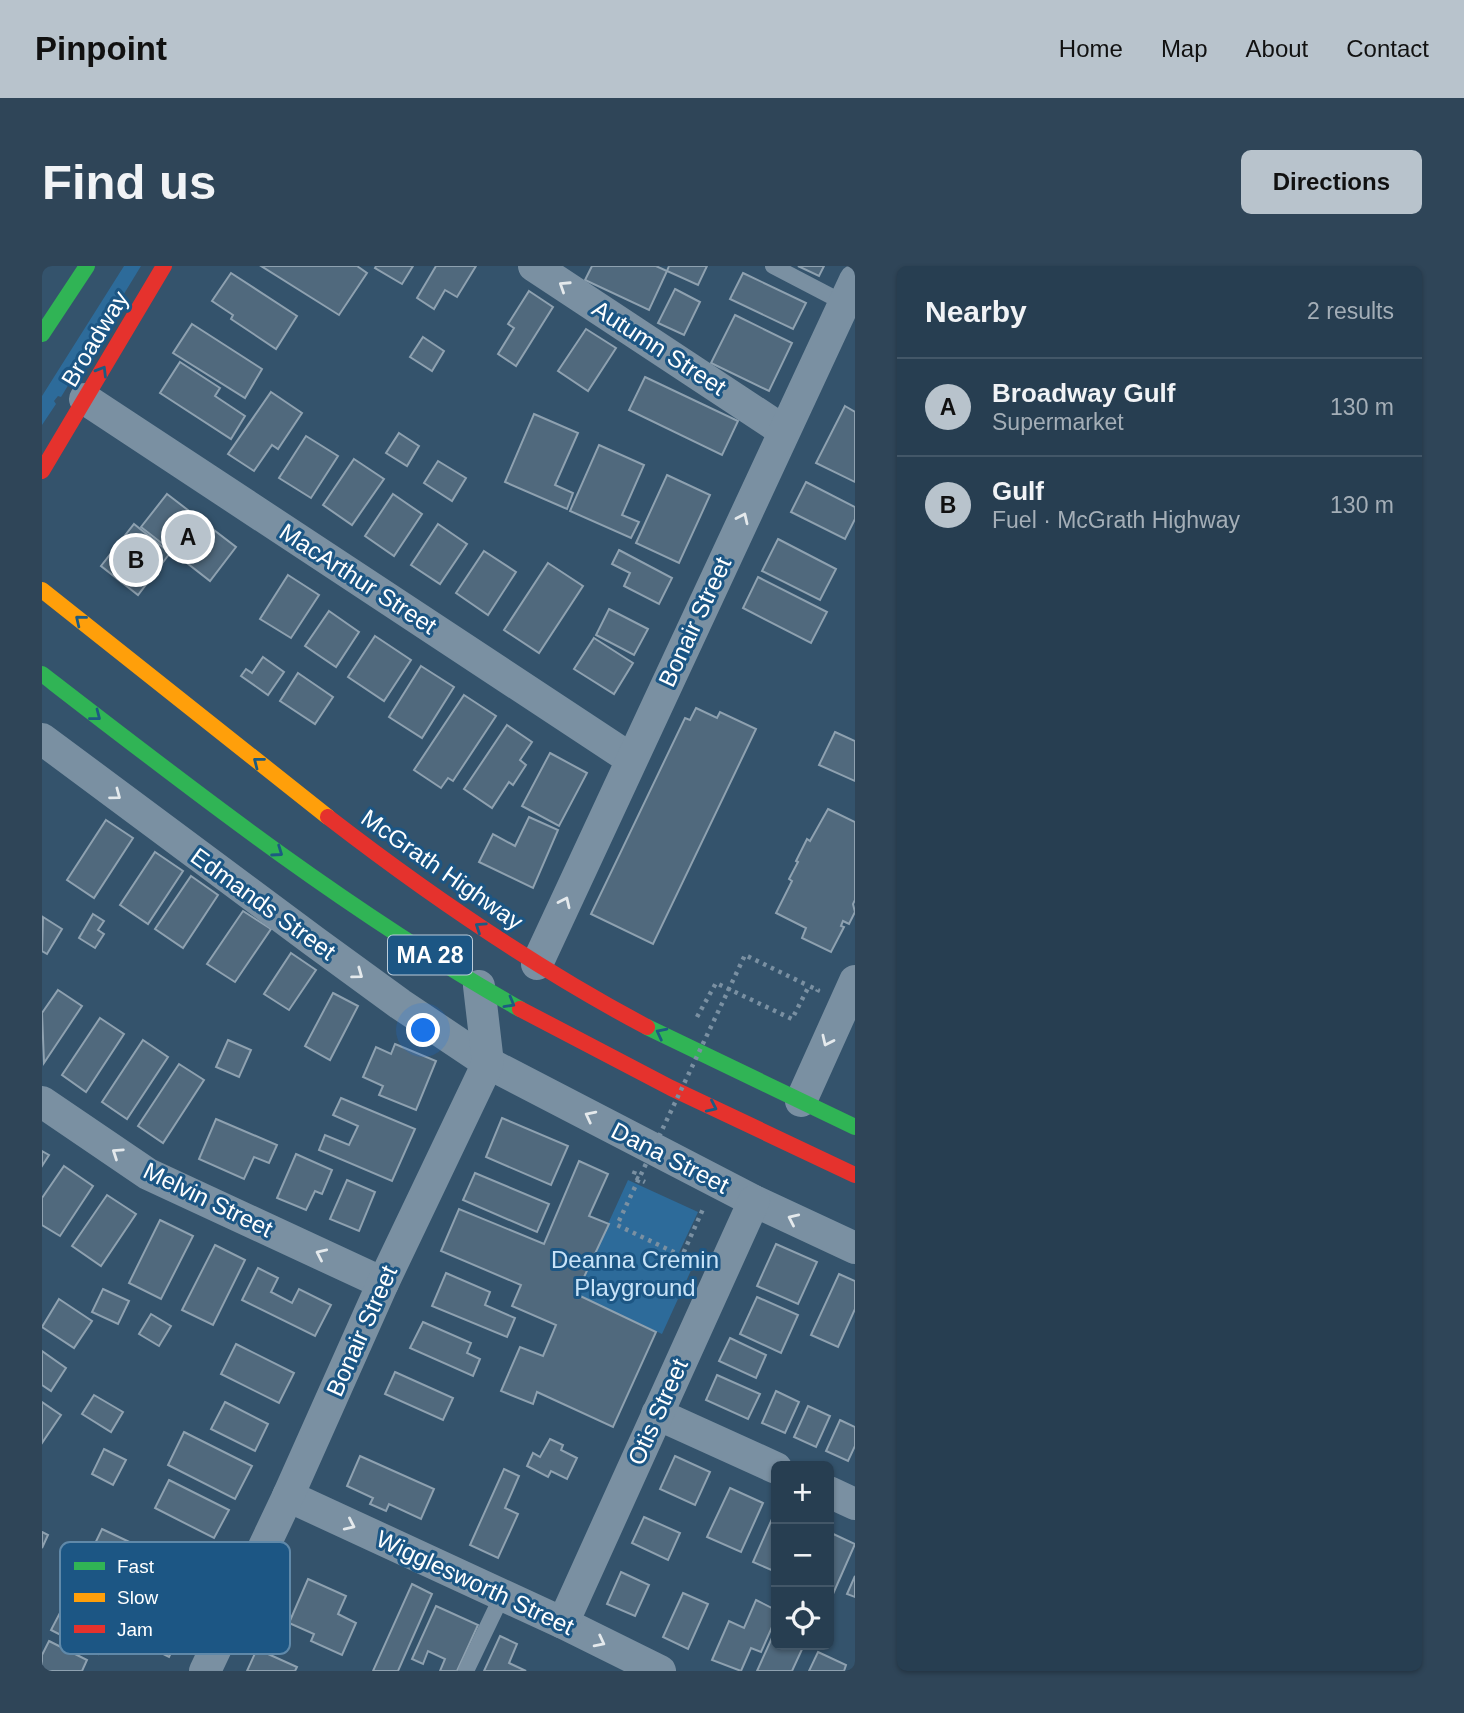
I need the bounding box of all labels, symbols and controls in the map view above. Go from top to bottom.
text: Pinpoint [35,30,167,67]
text: Home [1059,35,1123,62]
text: Map [1161,35,1208,62]
text: About [1246,35,1308,62]
text: Contact [1346,35,1429,62]
button: Directions [1241,150,1422,214]
text: Find us [42,155,216,209]
one-way arrow [558,281,571,294]
street label: Broadway [56,286,134,391]
street label: Autumn Street [588,294,731,401]
text: Nearby [925,295,1027,328]
text: 2 results [1307,298,1394,324]
one-way arrow [94,365,107,378]
text: Broadway Gulf [992,378,1175,408]
text: A [940,394,956,420]
text: 130 m [1330,394,1394,420]
text: Supermarket [992,409,1124,435]
text: Gulf [992,476,1044,506]
text: B [940,492,956,518]
text: 130 m [1330,492,1394,518]
text: Fuel · McGrath Highway [992,507,1240,533]
pin: A [165,511,211,563]
one-way arrow [735,513,749,525]
street label: MacArthur Street [275,518,442,639]
pin: B [113,534,159,586]
street label: Bonair Street [653,552,737,691]
one-way arrow [75,616,87,629]
one-way arrow [88,707,101,720]
one-way arrow [253,757,265,770]
one-way arrow [108,786,121,799]
street label: McGrath Highway [356,804,528,935]
street label: Edmands Street [186,842,341,965]
one-way arrow [270,844,283,856]
one-way arrow [557,897,571,909]
one-way arrow [475,923,488,935]
road number: MA 28 [388,936,472,974]
one-way arrow [350,965,363,978]
one-way arrow [502,995,515,1008]
your location [406,1013,440,1047]
one-way arrow [656,1028,668,1042]
one-way arrow [821,1033,835,1046]
one-way arrow [705,1099,717,1113]
one-way arrow [585,1111,597,1124]
street label: Dana Street [607,1116,734,1199]
one-way arrow [112,1148,125,1161]
street label: Melvin Street [139,1157,277,1243]
one-way arrow [788,1213,800,1227]
park label: Deanna Cremin Playground [551,1246,719,1301]
one-way arrow [316,1248,328,1262]
street label: Bonair Street [321,1261,402,1400]
street label: Otis Street [622,1354,693,1469]
map controls [771,1461,834,1650]
button: + [771,1461,834,1524]
one-way arrow [343,1517,355,1531]
button: − [771,1524,834,1587]
street label: Wigglesworth Street [372,1525,579,1640]
legend [60,1542,290,1654]
text: Fast [117,1556,155,1577]
text: Slow [117,1587,158,1608]
button: locate [771,1587,834,1650]
text: Jam [117,1619,153,1640]
one-way arrow [593,1634,605,1647]

